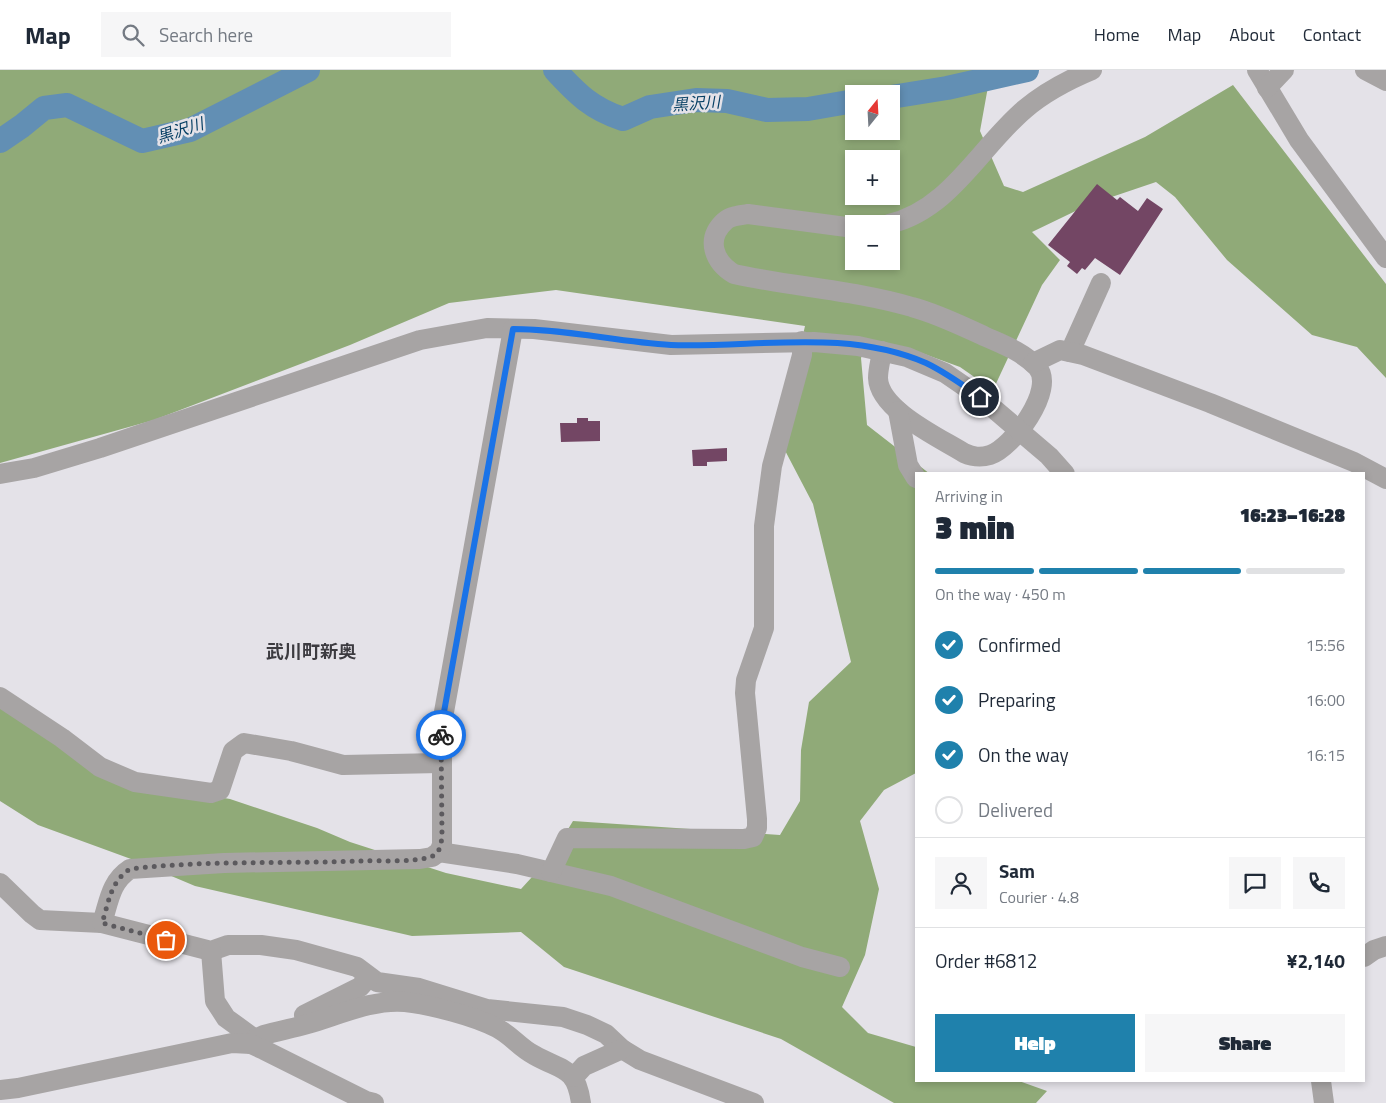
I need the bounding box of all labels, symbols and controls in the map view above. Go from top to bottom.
search box [101,12,451,57]
text: Map [25,17,71,53]
text: Search here [159,20,253,49]
icon: search [119,21,147,49]
text: Home [1094,21,1140,48]
text: Map [1168,21,1201,48]
text: About [1229,21,1275,48]
text: Contact [1303,21,1361,48]
north arrow [845,85,900,140]
map controls [845,85,900,270]
water label: 黒沢川 [671,89,723,117]
water label: 黒沢川 [153,111,208,149]
button: + [845,150,900,205]
button: − [845,215,900,270]
pin [959,376,1001,418]
icon: home [966,383,994,411]
text: Arriving in [935,484,1003,508]
text: 16:23–16:28 [1240,500,1345,529]
text: 3 min [935,503,1015,551]
text: On the way · 450 m [935,582,1066,606]
text: Confirmed [978,630,1061,659]
icon: check [935,631,963,659]
text: 15:56 [1306,633,1345,657]
district label: 武川町新奥 [266,638,356,665]
text: Preparing [978,685,1055,714]
icon: check [935,686,963,714]
text: 16:00 [1306,688,1345,712]
courier [416,710,466,760]
icon: bike [427,721,455,749]
text: On the way [978,740,1069,769]
icon: check [935,741,963,769]
text: 16:15 [1306,743,1345,767]
text: Delivered [978,795,1053,824]
text: Sam [999,856,1035,885]
button: person [935,857,987,909]
button: chat [1229,857,1281,909]
button: phone [1293,857,1345,909]
text: Courier · 4.8 [999,885,1079,909]
pin [145,919,187,961]
icon: bag [152,926,180,954]
text: Order #6812 [935,946,1037,975]
text: ¥2,140 [1287,946,1345,975]
button: Help [935,1014,1135,1072]
button: Share [1145,1014,1345,1072]

